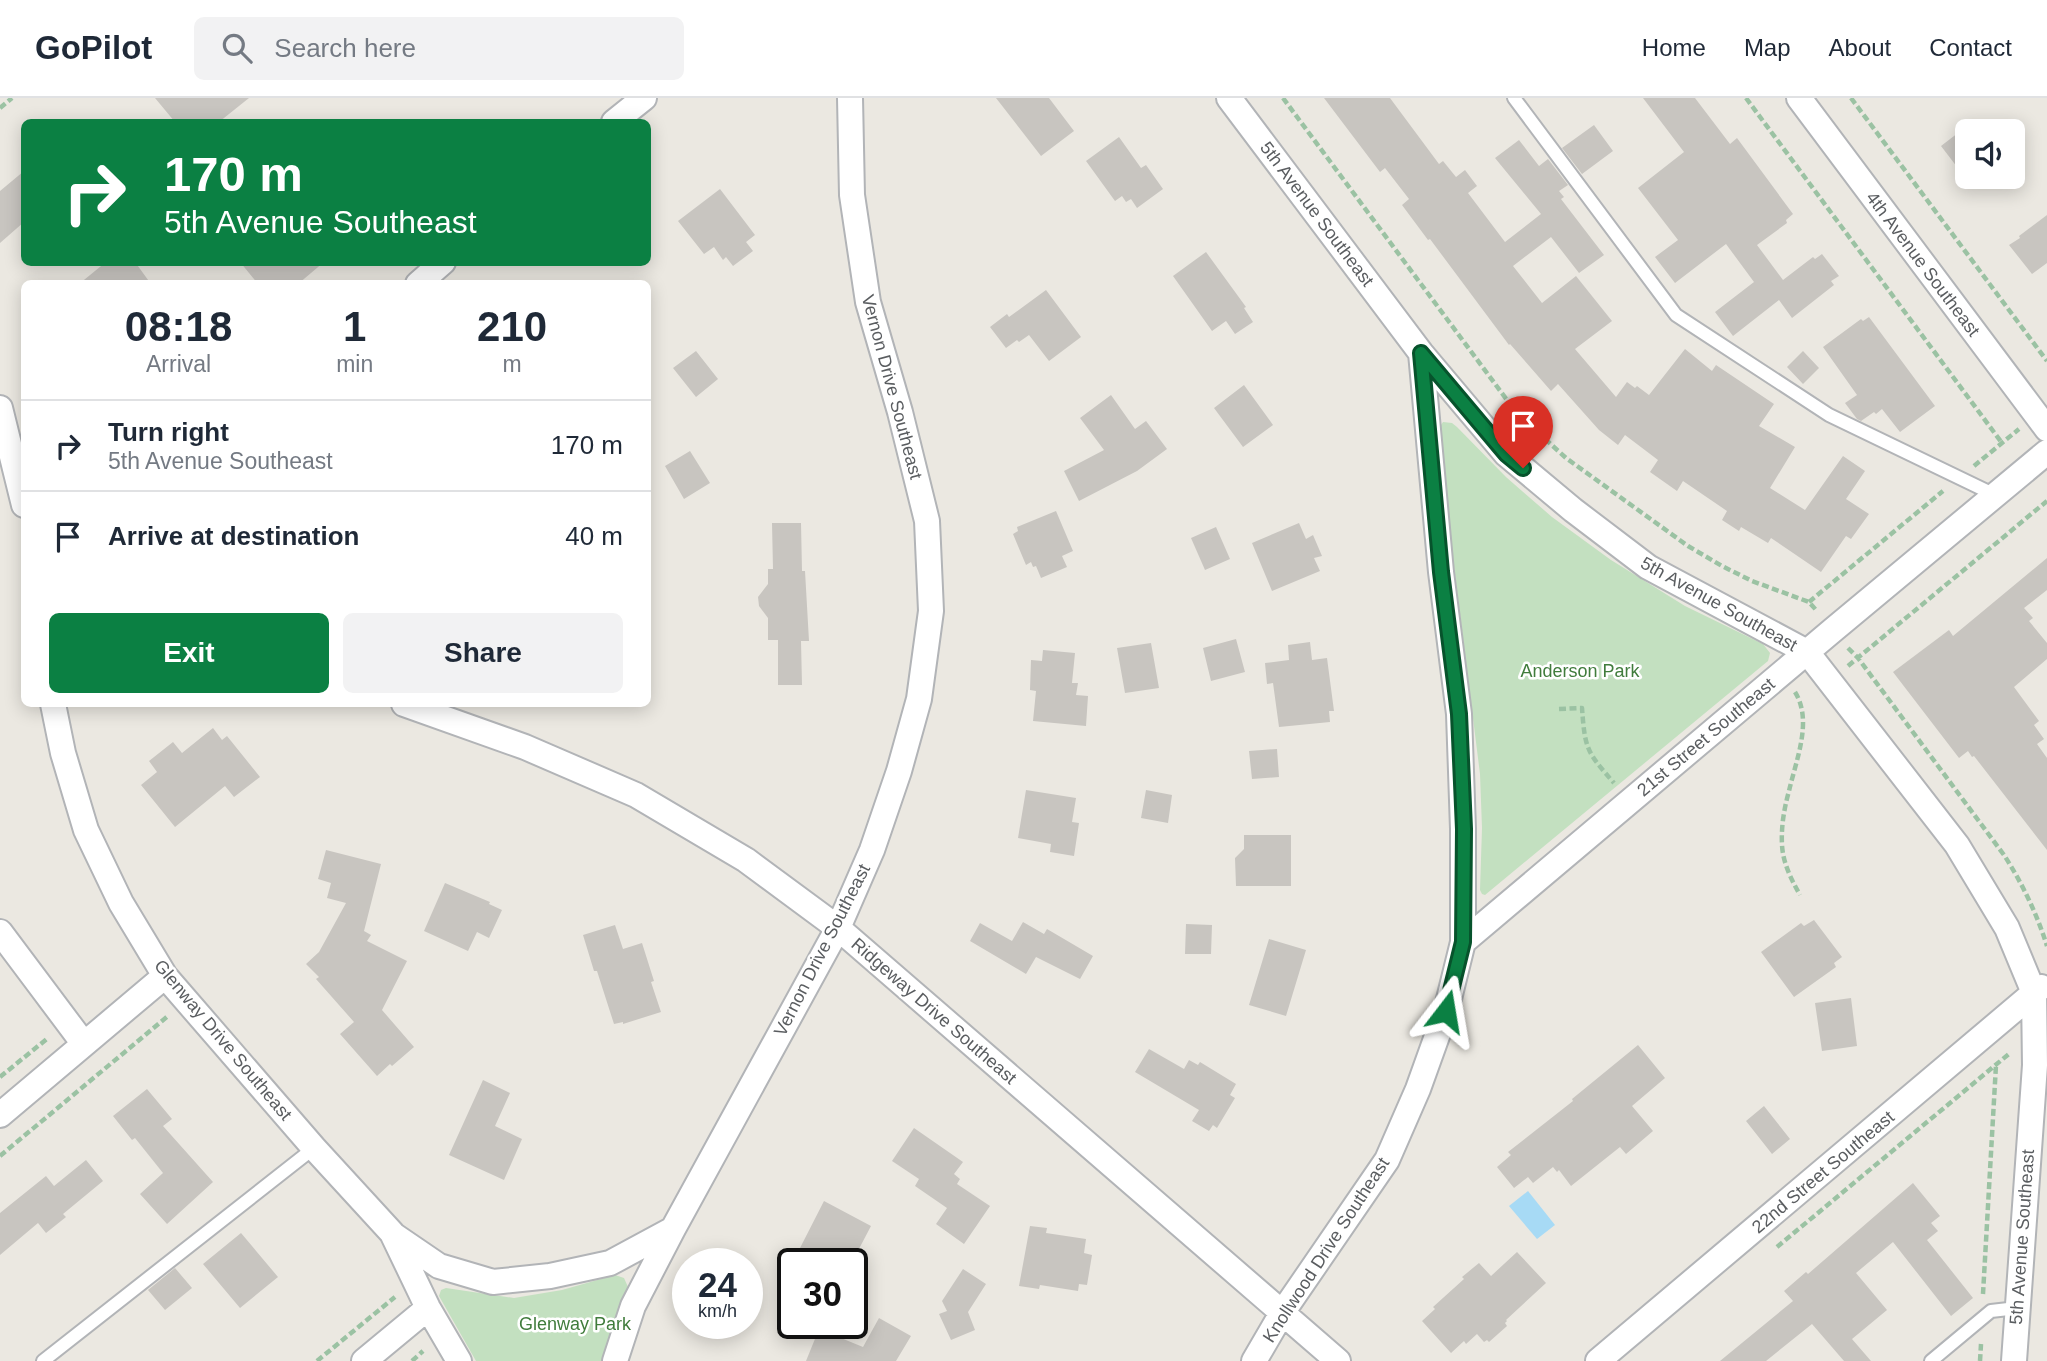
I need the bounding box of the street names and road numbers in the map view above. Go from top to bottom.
street label: 5th Avenue Southeast [1256,138,1378,290]
street label: 4th Avenue Southeast [1862,188,1984,340]
street label: Vernon Drive Southeast [858,293,926,481]
street label: 5th Avenue Southeast [1637,553,1801,655]
street label: 21st Street Southeast [1633,674,1779,800]
street label: Vernon Drive Southeast [770,861,874,1039]
street label: Ridgeway Drive Southeast [847,934,1021,1088]
street label: Glenway Drive Southeast [150,956,296,1124]
street label: 22nd Street Southeast [1748,1107,1898,1237]
street label: 5th Avenue Southeast [2006,1149,2038,1325]
street label: Knollwood Drive Southeast [1259,1154,1393,1346]

